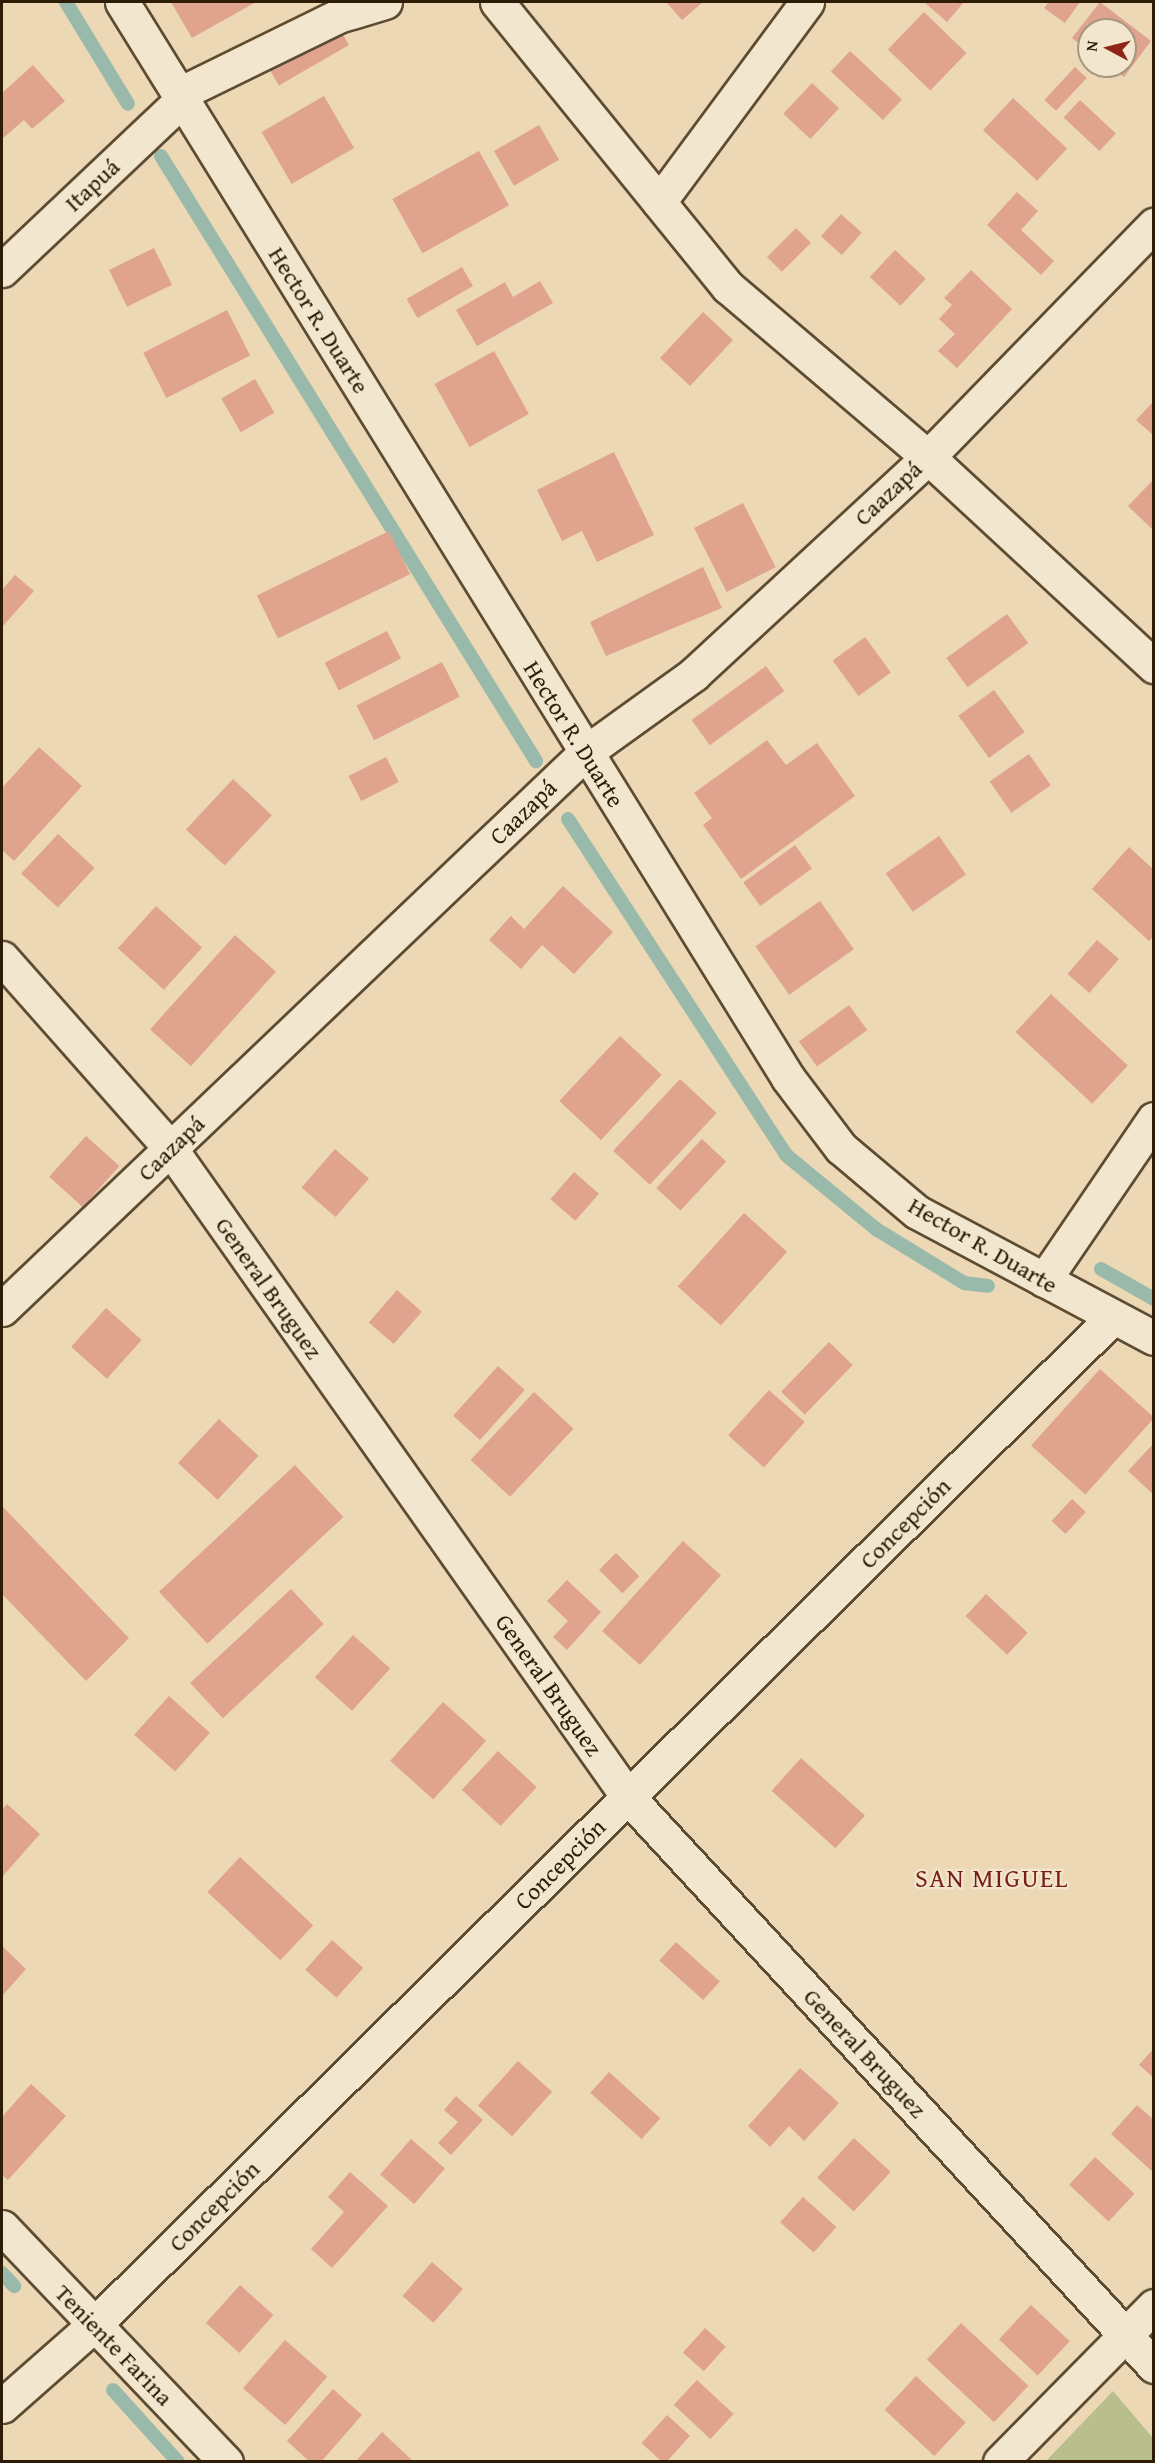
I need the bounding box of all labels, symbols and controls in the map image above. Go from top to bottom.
north arrow [1077,18,1137,78]
text: N [1079,39,1104,53]
street label: Itapuá [59,152,125,218]
street label: Hector R. Duarte [262,241,376,399]
street label: Caazapá [848,455,928,531]
street label: Hector R. Duarte [517,655,631,813]
street label: Caazapá [484,773,562,851]
street label: Caazapá [132,1109,210,1187]
street label: Hector R. Duarte [903,1191,1063,1299]
street label: General Bruguez [210,1212,328,1364]
street label: Concepción [854,1472,956,1574]
street label: General Bruguez [490,1609,608,1761]
street label: Concepción [509,1813,611,1915]
district label: SAN MIGUEL [915,1862,1069,1894]
street label: General Bruguez [798,1982,932,2124]
street label: Concepción [163,2155,265,2257]
street label: Teniente Farina [49,2278,179,2412]

